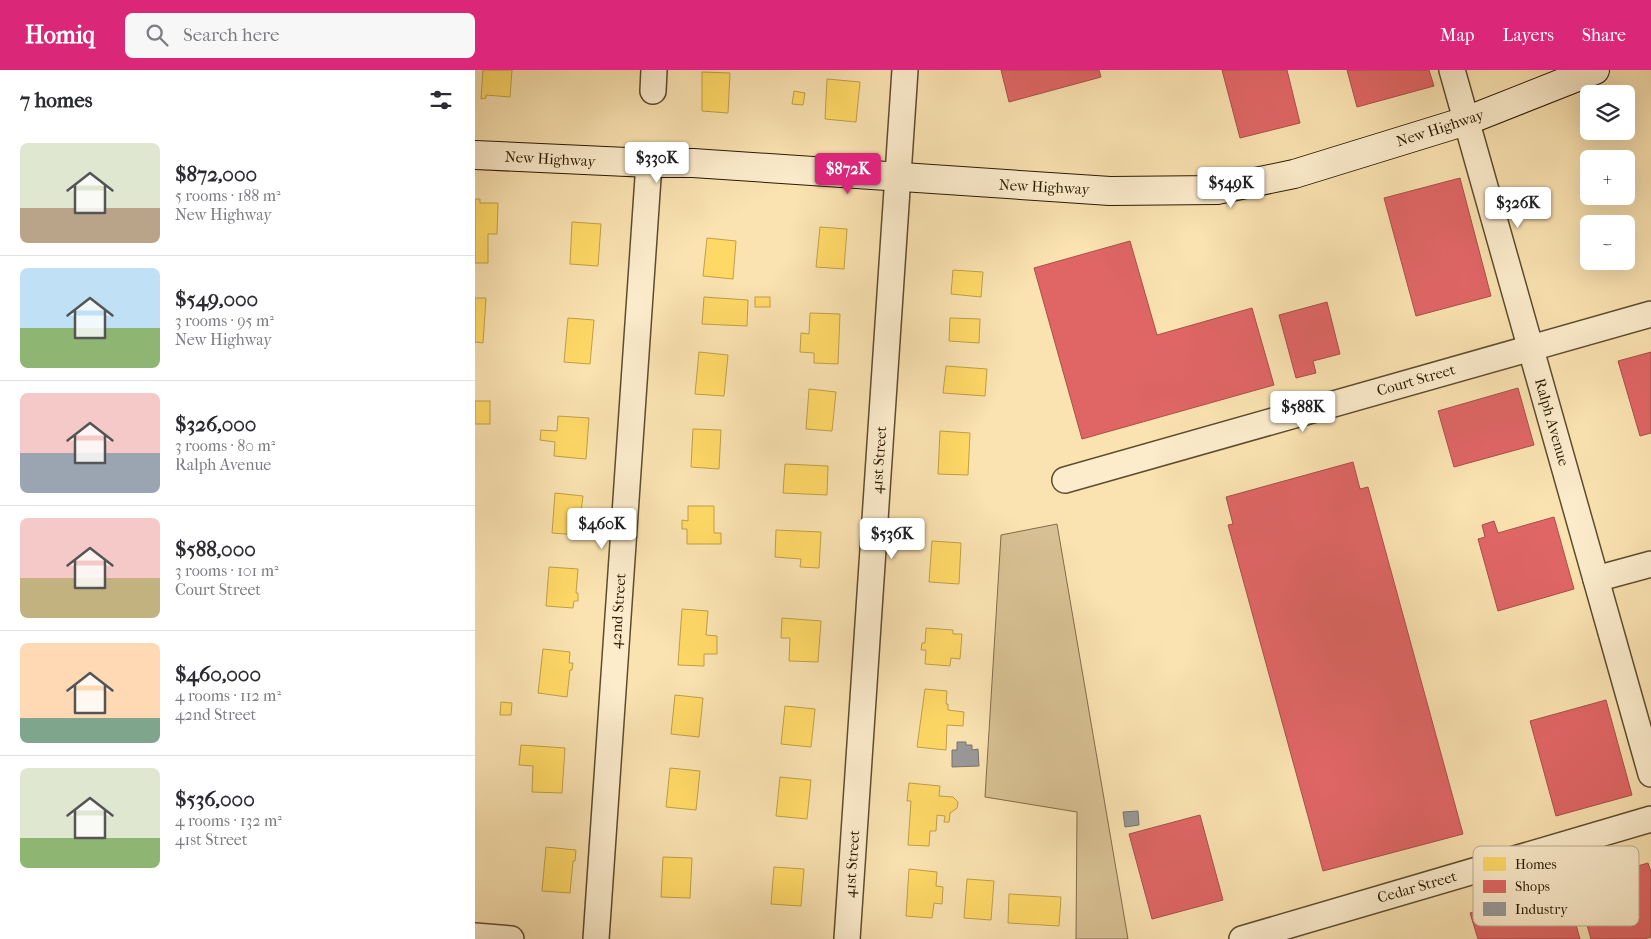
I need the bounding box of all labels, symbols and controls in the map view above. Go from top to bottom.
search box [125,13,475,58]
text: Homiq [25,21,95,49]
icon: search [143,21,171,49]
text: Search here [183,24,279,46]
text: Map [1440,25,1474,46]
text: Layers [1502,25,1554,46]
text: Share [1582,25,1626,46]
map controls [1580,85,1635,270]
button: layers [1580,85,1635,140]
icon: filters [427,86,455,114]
text: 7 homes [20,88,92,112]
street label: New Highway [1394,105,1487,151]
pin: $330K [622,142,692,184]
street label: New Highway [504,148,597,170]
text: $330K [636,148,678,167]
button: + [1580,150,1635,205]
pin: $872K [813,152,883,195]
text: $872K [826,159,870,178]
text: $872,000 [175,162,257,186]
icon: home [60,163,120,223]
pin: $549K [1196,166,1266,209]
text: $549K [1208,173,1254,192]
street label: New Highway [998,176,1091,198]
text: 5 rooms · 188 m² [175,186,281,205]
pin: $326K [1483,186,1553,229]
text: $326K [1496,193,1540,212]
text: New Highway [175,205,272,224]
button: − [1580,215,1635,270]
text: $549,000 [175,287,258,311]
icon: home [60,288,120,348]
text: 3 rooms · 95 m² [175,311,274,330]
text: New Highway [175,330,272,349]
street label: Court Street [1375,360,1458,400]
street label: Ralph Avenue [1531,376,1573,468]
pin: $588K [1268,390,1338,433]
text: $588K [1281,397,1325,416]
text: $326,000 [175,412,256,436]
icon: home [60,413,120,473]
street label: 41st Street [868,425,890,494]
text: 3 rooms · 80 m² [175,436,275,455]
text: Ralph Avenue [175,455,271,474]
pin: $460K [567,508,637,550]
text: $460K [578,514,626,533]
pin: $536K [857,518,927,560]
text: $536K [871,524,913,543]
text: $588,000 [175,537,256,561]
icon: home [60,538,120,598]
text: 3 rooms · 101 m² [175,561,278,580]
street label: 42nd Street [606,572,630,650]
text: Court Street [175,580,261,599]
text: $460,000 [175,662,261,686]
icon: home [60,663,120,723]
text: 4 rooms · 112 m² [175,686,281,705]
text: 42nd Street [175,705,256,724]
text: $536,000 [175,787,255,811]
icon: home [60,788,120,848]
text: 4 rooms · 132 m² [175,811,282,830]
street label: 41st Street [841,829,863,898]
text: 41st Street [175,830,247,849]
legend [1473,846,1639,926]
text: Homes [1515,856,1557,873]
street label: Cedar Street [1375,867,1459,907]
text: Shops [1515,878,1550,895]
text: Industry [1515,901,1568,918]

